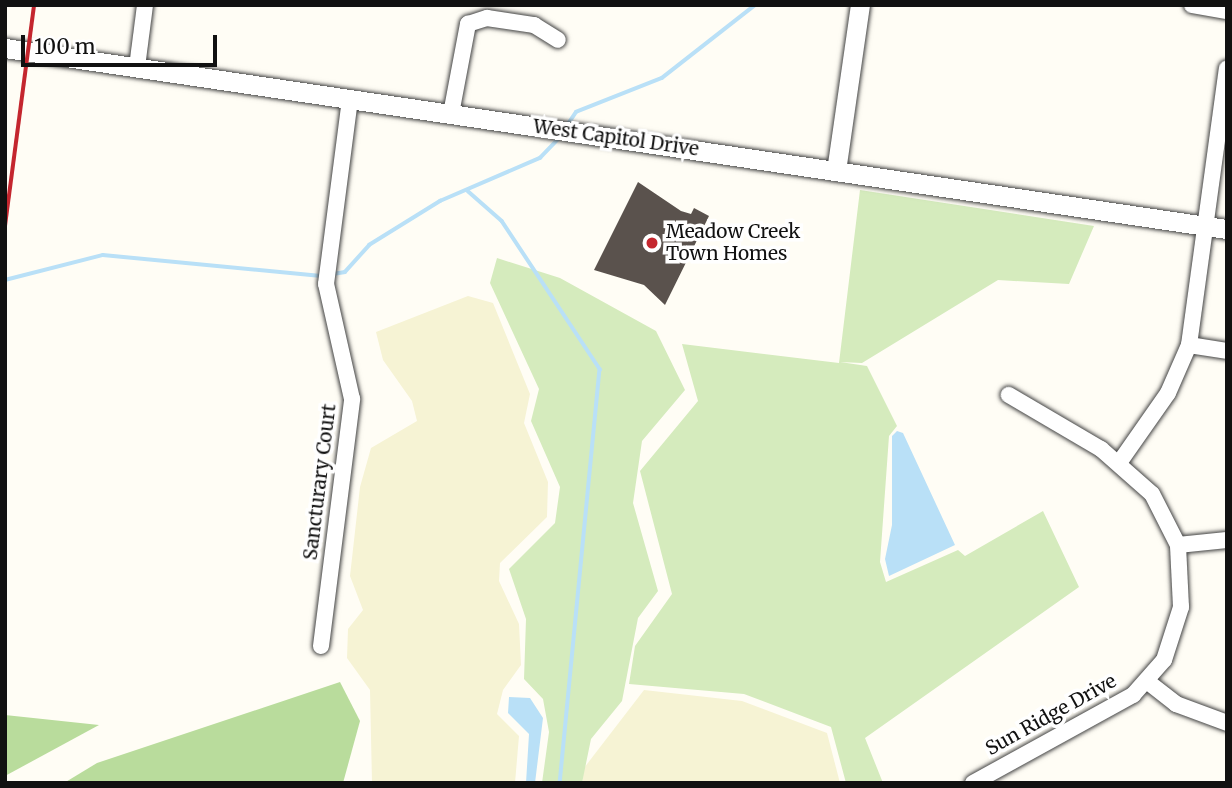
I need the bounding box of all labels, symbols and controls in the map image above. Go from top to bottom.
scale bar [24,21,220,65]
text: 100 m [34,33,96,60]
street label: West Capitol Drive [532,115,700,161]
place label: Meadow Creek Town Homes [666,221,800,265]
marker: Meadow Creek Town Homes [644,235,660,251]
street label: Sancturary Court [299,403,341,561]
street label: Sun Ridge Drive [982,670,1120,760]

